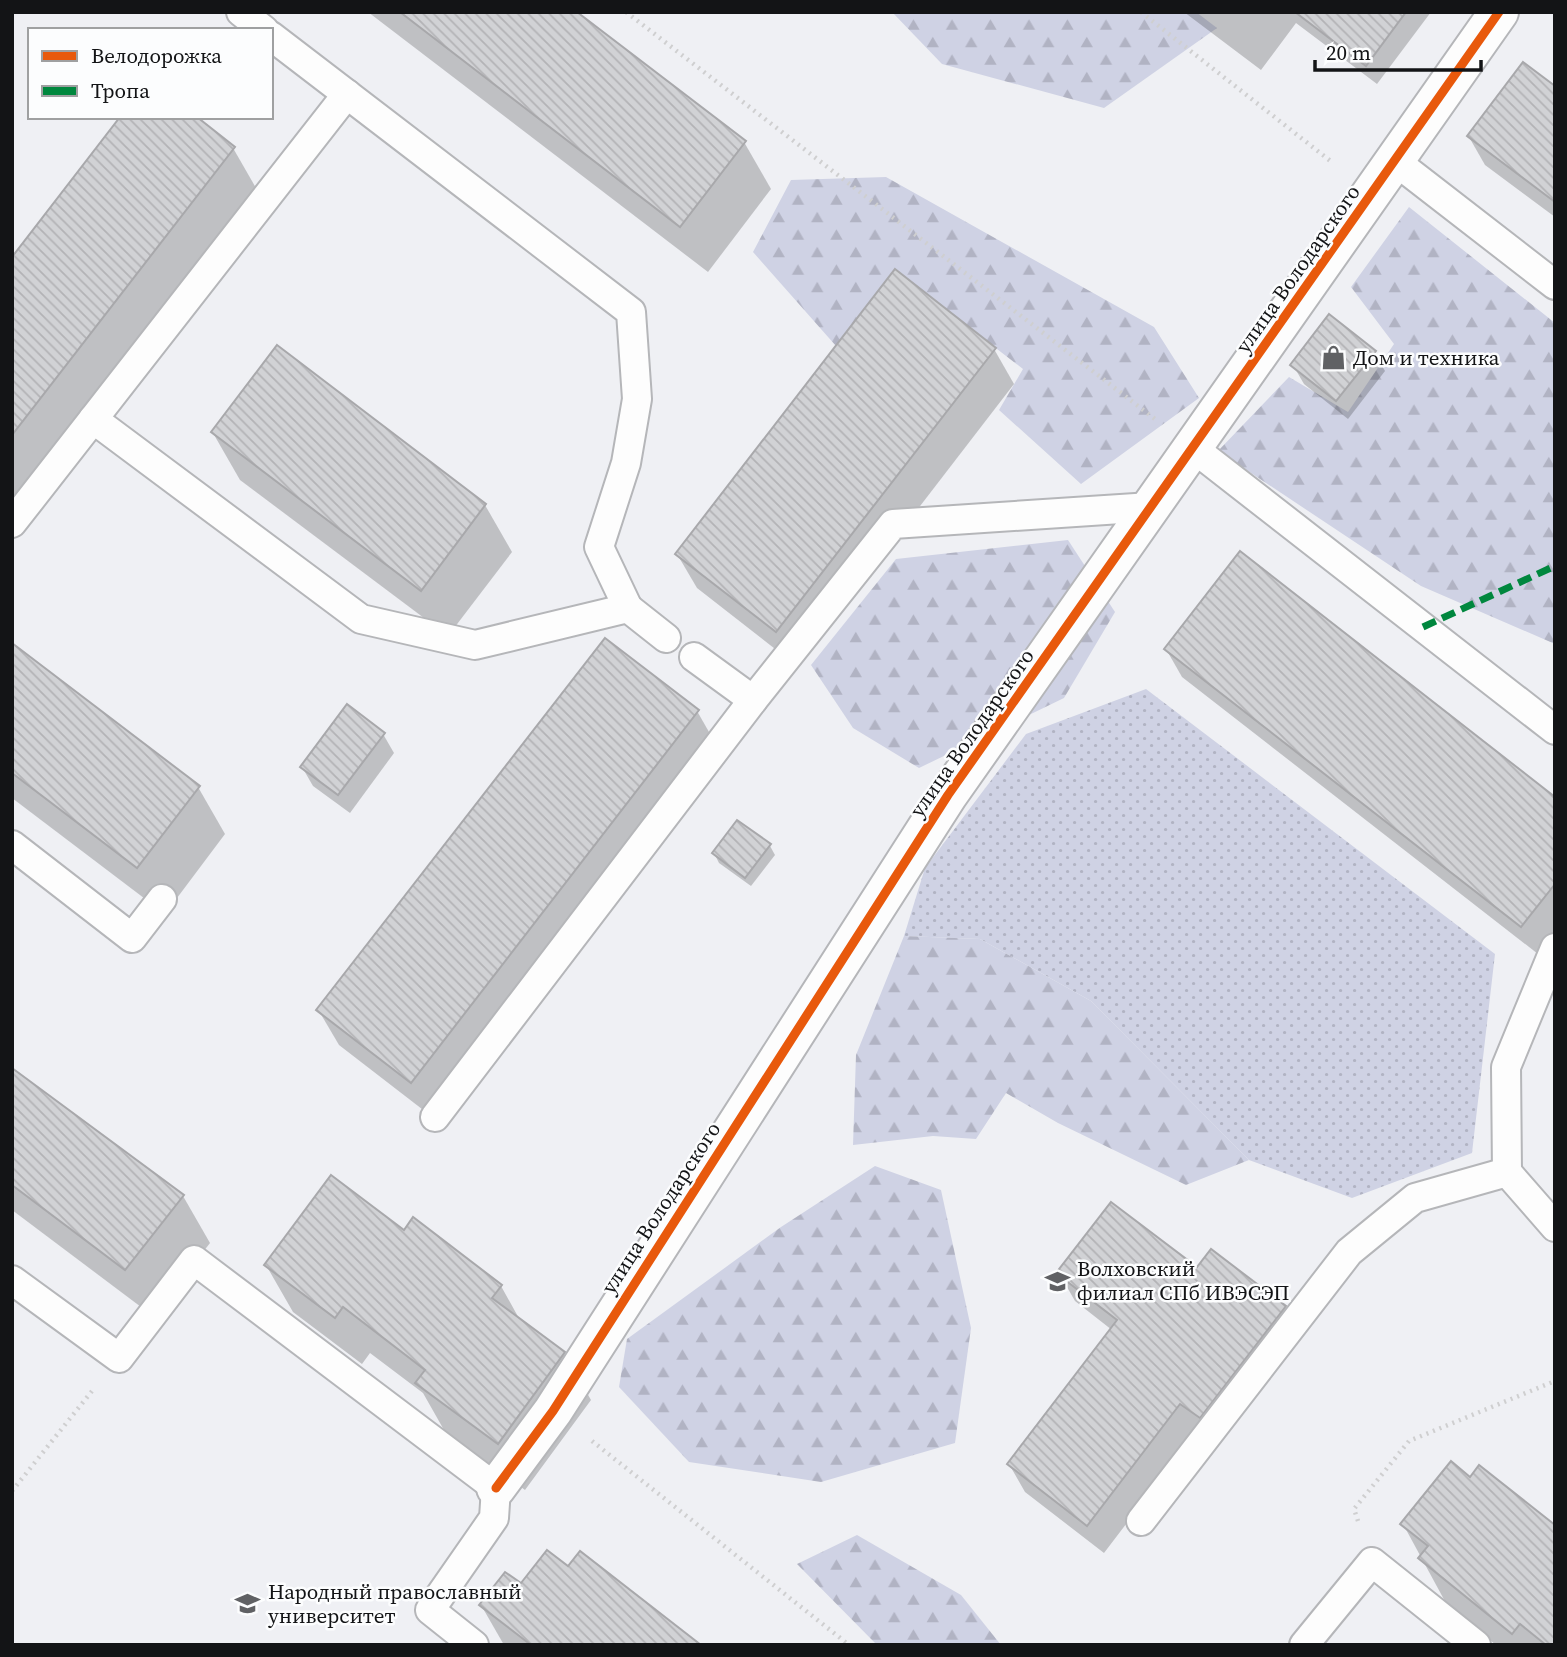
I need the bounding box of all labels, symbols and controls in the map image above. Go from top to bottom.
legend [28,28,273,119]
scale bar [1315,28,1481,72]
text: 20 m [1326,38,1371,67]
text: Велодорожка [91,41,222,70]
text: Тропа [91,76,150,105]
street label: улица Володарского [1228,179,1367,359]
place label: Дом и техника [1353,343,1500,372]
shop icon: Дом и техника [1319,344,1347,372]
street label: улица Володарского [902,643,1041,823]
street label: улица Володарского [594,1116,727,1299]
place label: Волховский филиал СПб ИВЭСЭП [1077,1254,1290,1307]
school or university icon: Волховский филиал СПб ИВЭСЭП [1043,1267,1071,1295]
place label: Народный православный университет [268,1577,521,1630]
school or university icon: Народный православный университет [234,1590,262,1618]

